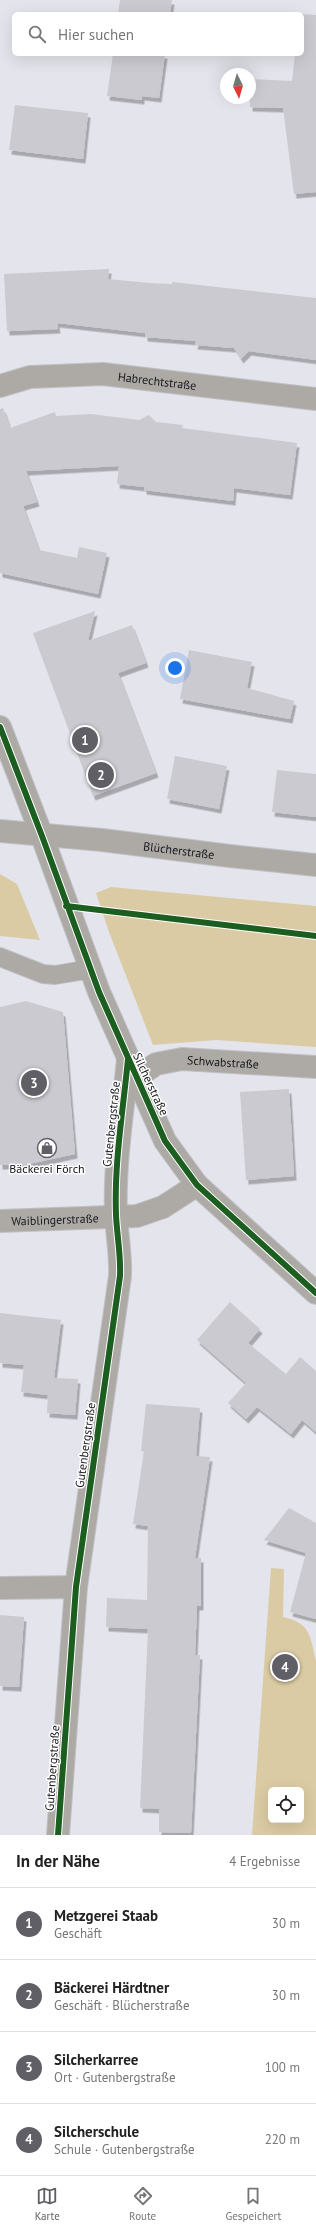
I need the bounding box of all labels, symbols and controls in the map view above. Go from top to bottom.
search box [12,12,304,56]
icon: search [26,23,48,45]
text: Hier suchen [58,25,134,44]
north arrow [220,68,256,104]
street label: Habrechtstraße [117,368,197,392]
your location [165,658,185,678]
pin: 1 [72,725,98,755]
pin: 2 [88,760,114,790]
street label: Blücherstraße [143,838,215,862]
street label: Silcherstraße [130,1050,172,1118]
street label: Schwabstraße [187,1052,259,1071]
pin: 3 [21,1068,47,1098]
street label: Gutenbergstraße [99,1081,123,1167]
shop icon: Bäckerei Förch [36,1137,58,1159]
place label: Bäckerei Förch [9,1161,85,1176]
street label: Waiblingerstraße [11,1210,99,1228]
street label: Gutenbergstraße [72,1401,98,1489]
pin: 4 [272,1652,298,1682]
street label: Gutenbergstraße [42,1725,62,1811]
map controls [268,1787,304,1823]
button: locate [268,1787,304,1823]
text: In der Nähe [16,1850,100,1872]
text: 4 Ergebnisse [229,1853,300,1870]
text: Metzgerei Staab [54,1906,158,1925]
text: 1 [25,1915,33,1932]
text: 30 m [272,1915,300,1932]
text: Geschäft [54,1925,102,1942]
text: Bäckerei Härdtner [54,1978,169,1997]
text: 2 [25,1987,33,2004]
text: 30 m [272,1987,300,2004]
text: Geschäft · Blücherstraße [54,1997,190,2014]
text: Silcherkarree [54,2050,138,2069]
text: 3 [25,2059,33,2076]
text: 100 m [265,2059,300,2076]
text: Ort · Gutenbergstraße [54,2069,176,2086]
text: Silcherschule [54,2122,139,2141]
text: 4 [25,2131,33,2148]
text: 220 m [265,2131,300,2148]
text: Schule · Gutenbergstraße [54,2141,195,2158]
tab: Karte [35,2185,60,2223]
tab: Route [129,2185,156,2223]
tab: Gespeichert [225,2185,281,2223]

